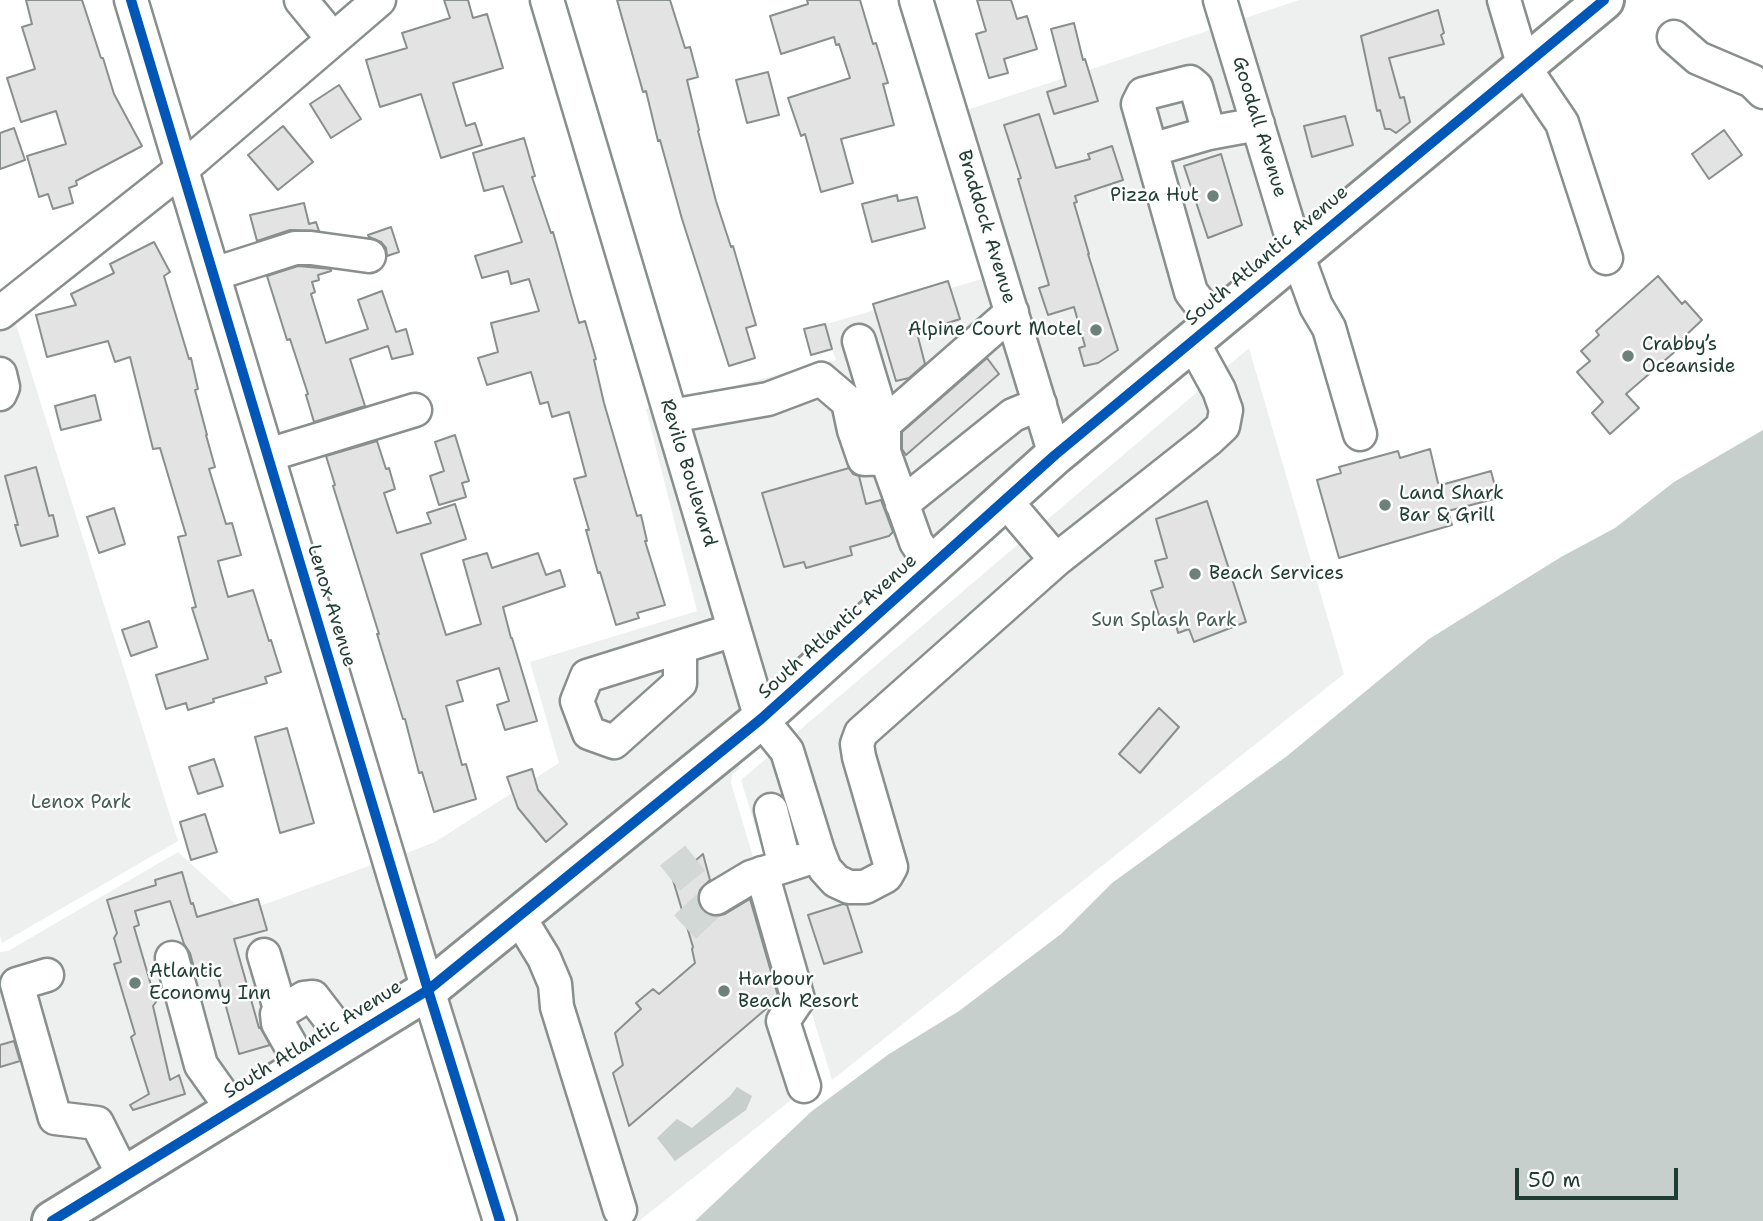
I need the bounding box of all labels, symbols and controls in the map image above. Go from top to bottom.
street label: Goodall Avenue [1227,54,1291,200]
street label: Braddock Avenue [952,147,1020,307]
street label: South Atlantic Avenue [1181,181,1353,331]
place label: Pizza Hut [1110,185,1199,207]
marker: Pizza Hut [1205,188,1221,204]
place label: Alpine Court Motel [908,319,1082,341]
marker: Alpine Court Motel [1088,322,1104,338]
place label: Crabby’s Oceanside [1642,334,1736,378]
marker: Crabby’s Oceanside [1620,348,1636,364]
street label: Revilo Boulevard [655,396,721,550]
place label: Land Shark Bar & Grill [1399,483,1504,527]
marker: Land Shark Bar & Grill [1377,497,1393,513]
street label: Lenox Avenue [302,542,360,670]
street label: South Atlantic Avenue [754,550,922,704]
place label: Beach Services [1209,563,1344,585]
marker: Beach Services [1187,566,1203,582]
park label: Sun Splash Park [1091,610,1237,632]
park label: Lenox Park [31,792,131,814]
place label: Atlantic Economy Inn [149,961,271,1005]
place label: Harbour Beach Resort [738,969,859,1013]
marker: Atlantic Economy Inn [127,975,143,991]
street label: South Atlantic Avenue [220,976,406,1104]
marker: Harbour Beach Resort [716,983,732,999]
scale bar [1518,1154,1681,1198]
text: 50 m [1528,1166,1581,1194]

